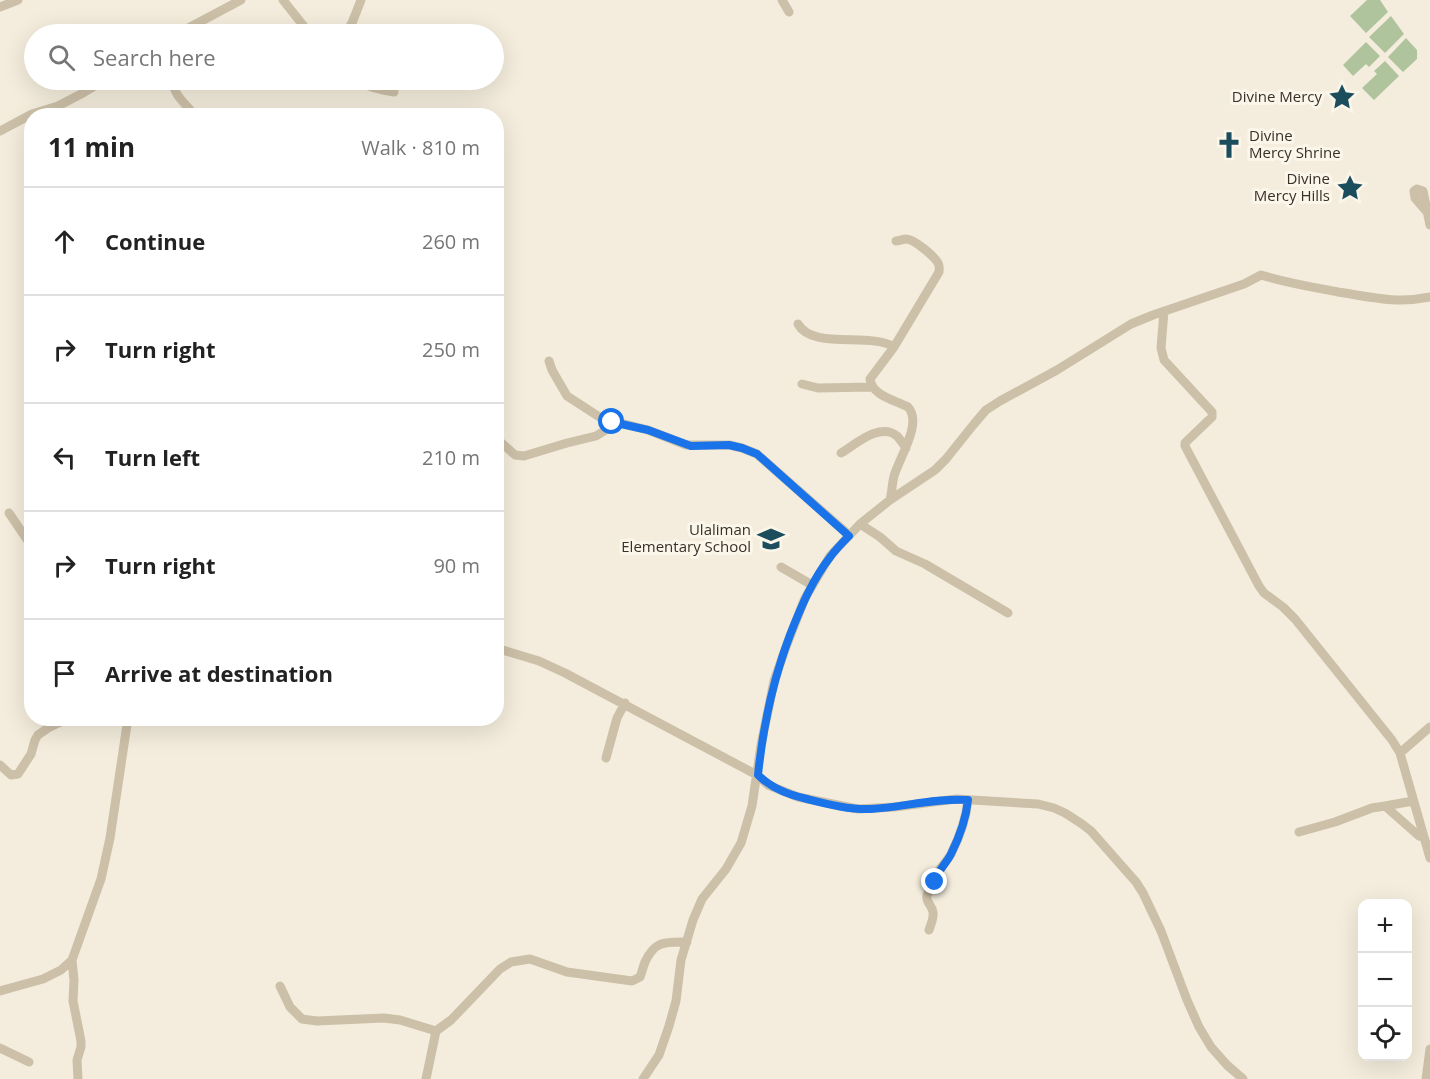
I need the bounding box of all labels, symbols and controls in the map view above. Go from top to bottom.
search box [24,24,504,90]
icon: search [45,41,78,74]
text: Search here [93,42,216,72]
place icon: Divine Mercy [1327,82,1357,112]
place label: Divine Mercy [1232,86,1322,106]
place label: Divine Mercy Shrine [1249,125,1341,162]
text: 11 min [48,129,135,165]
church icon: Divine Mercy Shrine [1214,130,1244,160]
text: Walk · 810 m [361,134,480,161]
place label: Divine Mercy Hills [1254,168,1330,205]
place icon: Divine Mercy Hills [1335,173,1365,203]
icon: ahead [48,225,81,258]
text: Continue [105,226,205,256]
text: 260 m [422,228,480,255]
icon: right [48,333,81,366]
text: Turn right [105,334,216,364]
text: 250 m [422,336,480,363]
route start [598,408,624,434]
icon: left [48,441,81,474]
text: Turn left [105,442,200,472]
text: 210 m [422,444,480,471]
place label: Ulaliman Elementary School [621,519,751,556]
school or university icon: Ulaliman Elementary School [756,524,786,554]
icon: right [48,549,81,582]
text: Turn right [105,550,216,580]
text: 90 m [433,552,480,579]
icon: arrive [48,657,81,690]
text: Arrive at destination [105,658,333,688]
route end [921,868,947,894]
map controls [1358,899,1412,1061]
button: + [1358,899,1412,953]
button: − [1358,953,1412,1007]
button: locate [1358,1007,1412,1061]

